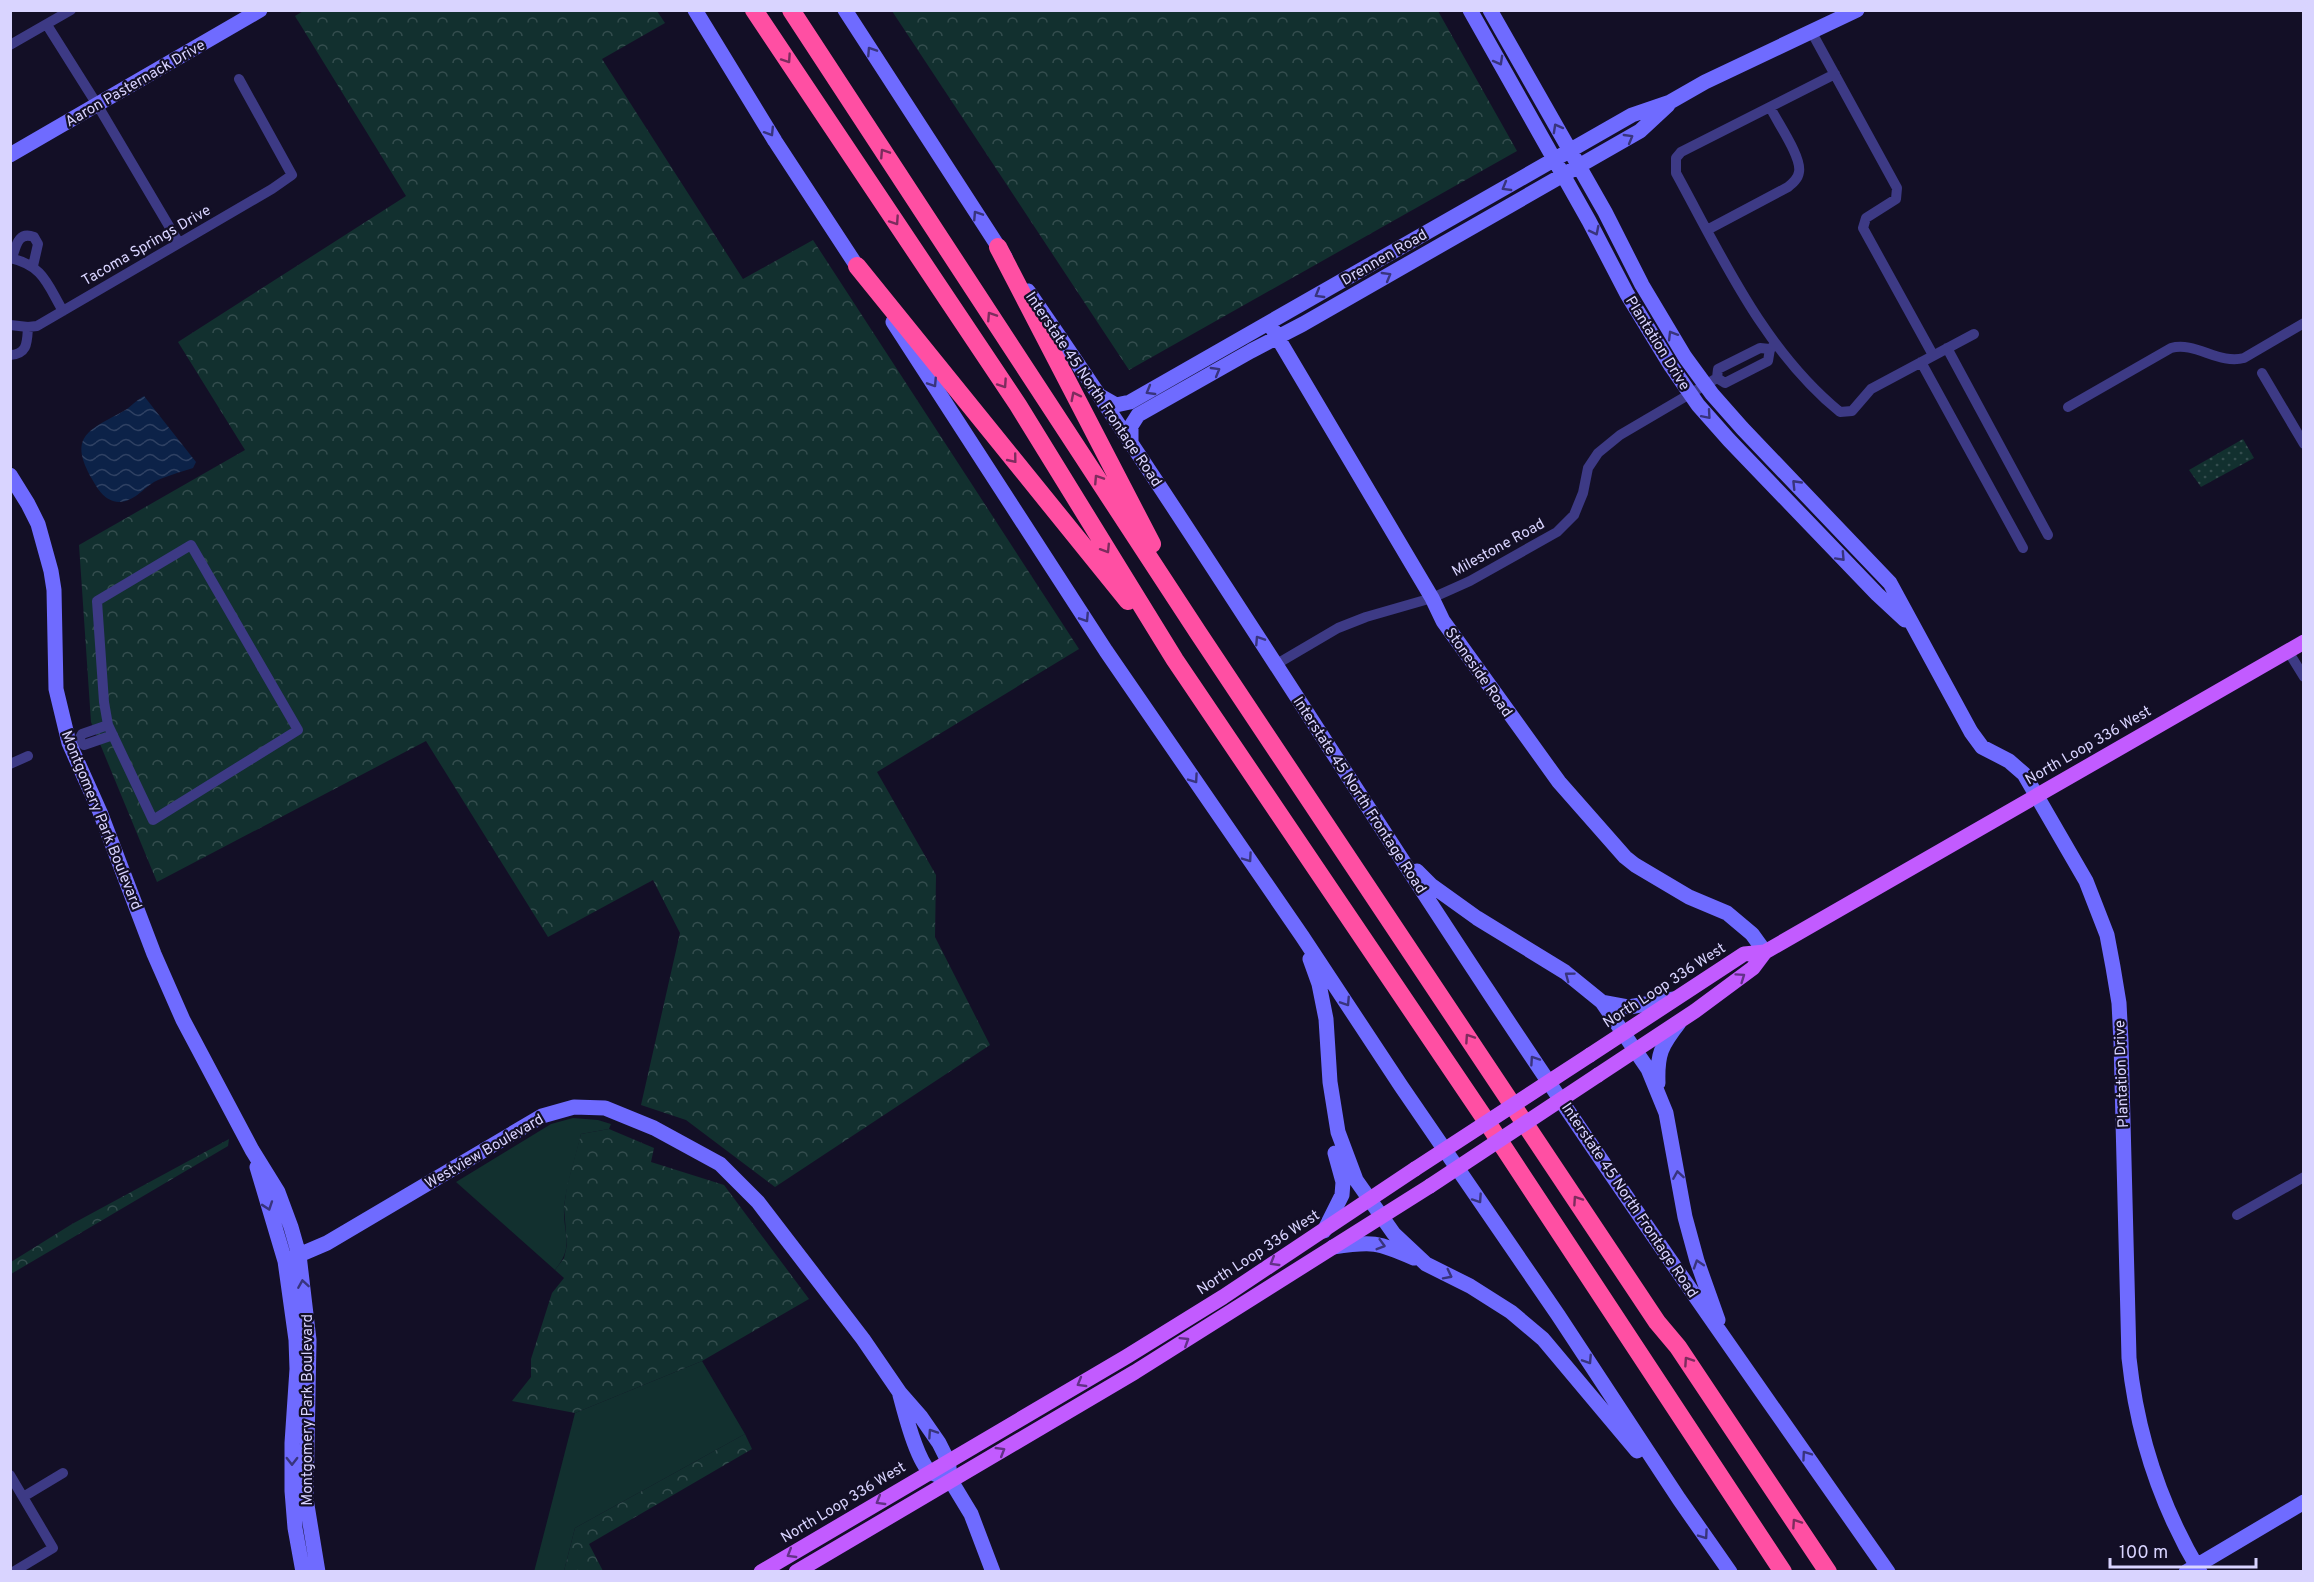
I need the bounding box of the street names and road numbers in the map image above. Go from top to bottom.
street label: Aaron Pasternack Drive [62,36,209,132]
street label: Tacoma Springs Drive [79,202,215,291]
street label: Drennen Road [1338,226,1431,291]
street label: Interstate 45 North Frontage Road [1020,289,1165,491]
street label: Plantation Drive [1620,293,1693,395]
street label: Milestone Road [1449,515,1549,582]
street label: Stoneside Road [1440,624,1516,721]
street label: Interstate 45 North Frontage Road [1288,694,1430,898]
street label: North Loop 336 West [2022,702,2155,790]
street label: Montgomery Park Boulevard [56,728,145,913]
street label: North Loop 336 West [1600,939,1730,1033]
street label: Plantation Drive [2111,1020,2134,1128]
street label: Interstate 45 North Frontage Road [1556,1100,1701,1302]
street label: Westview Boulevard [422,1111,548,1194]
street label: North Loop 336 West [1194,1206,1324,1300]
street label: Montgomery Park Boulevard [299,1314,318,1506]
street label: North Loop 336 West [778,1458,910,1548]

